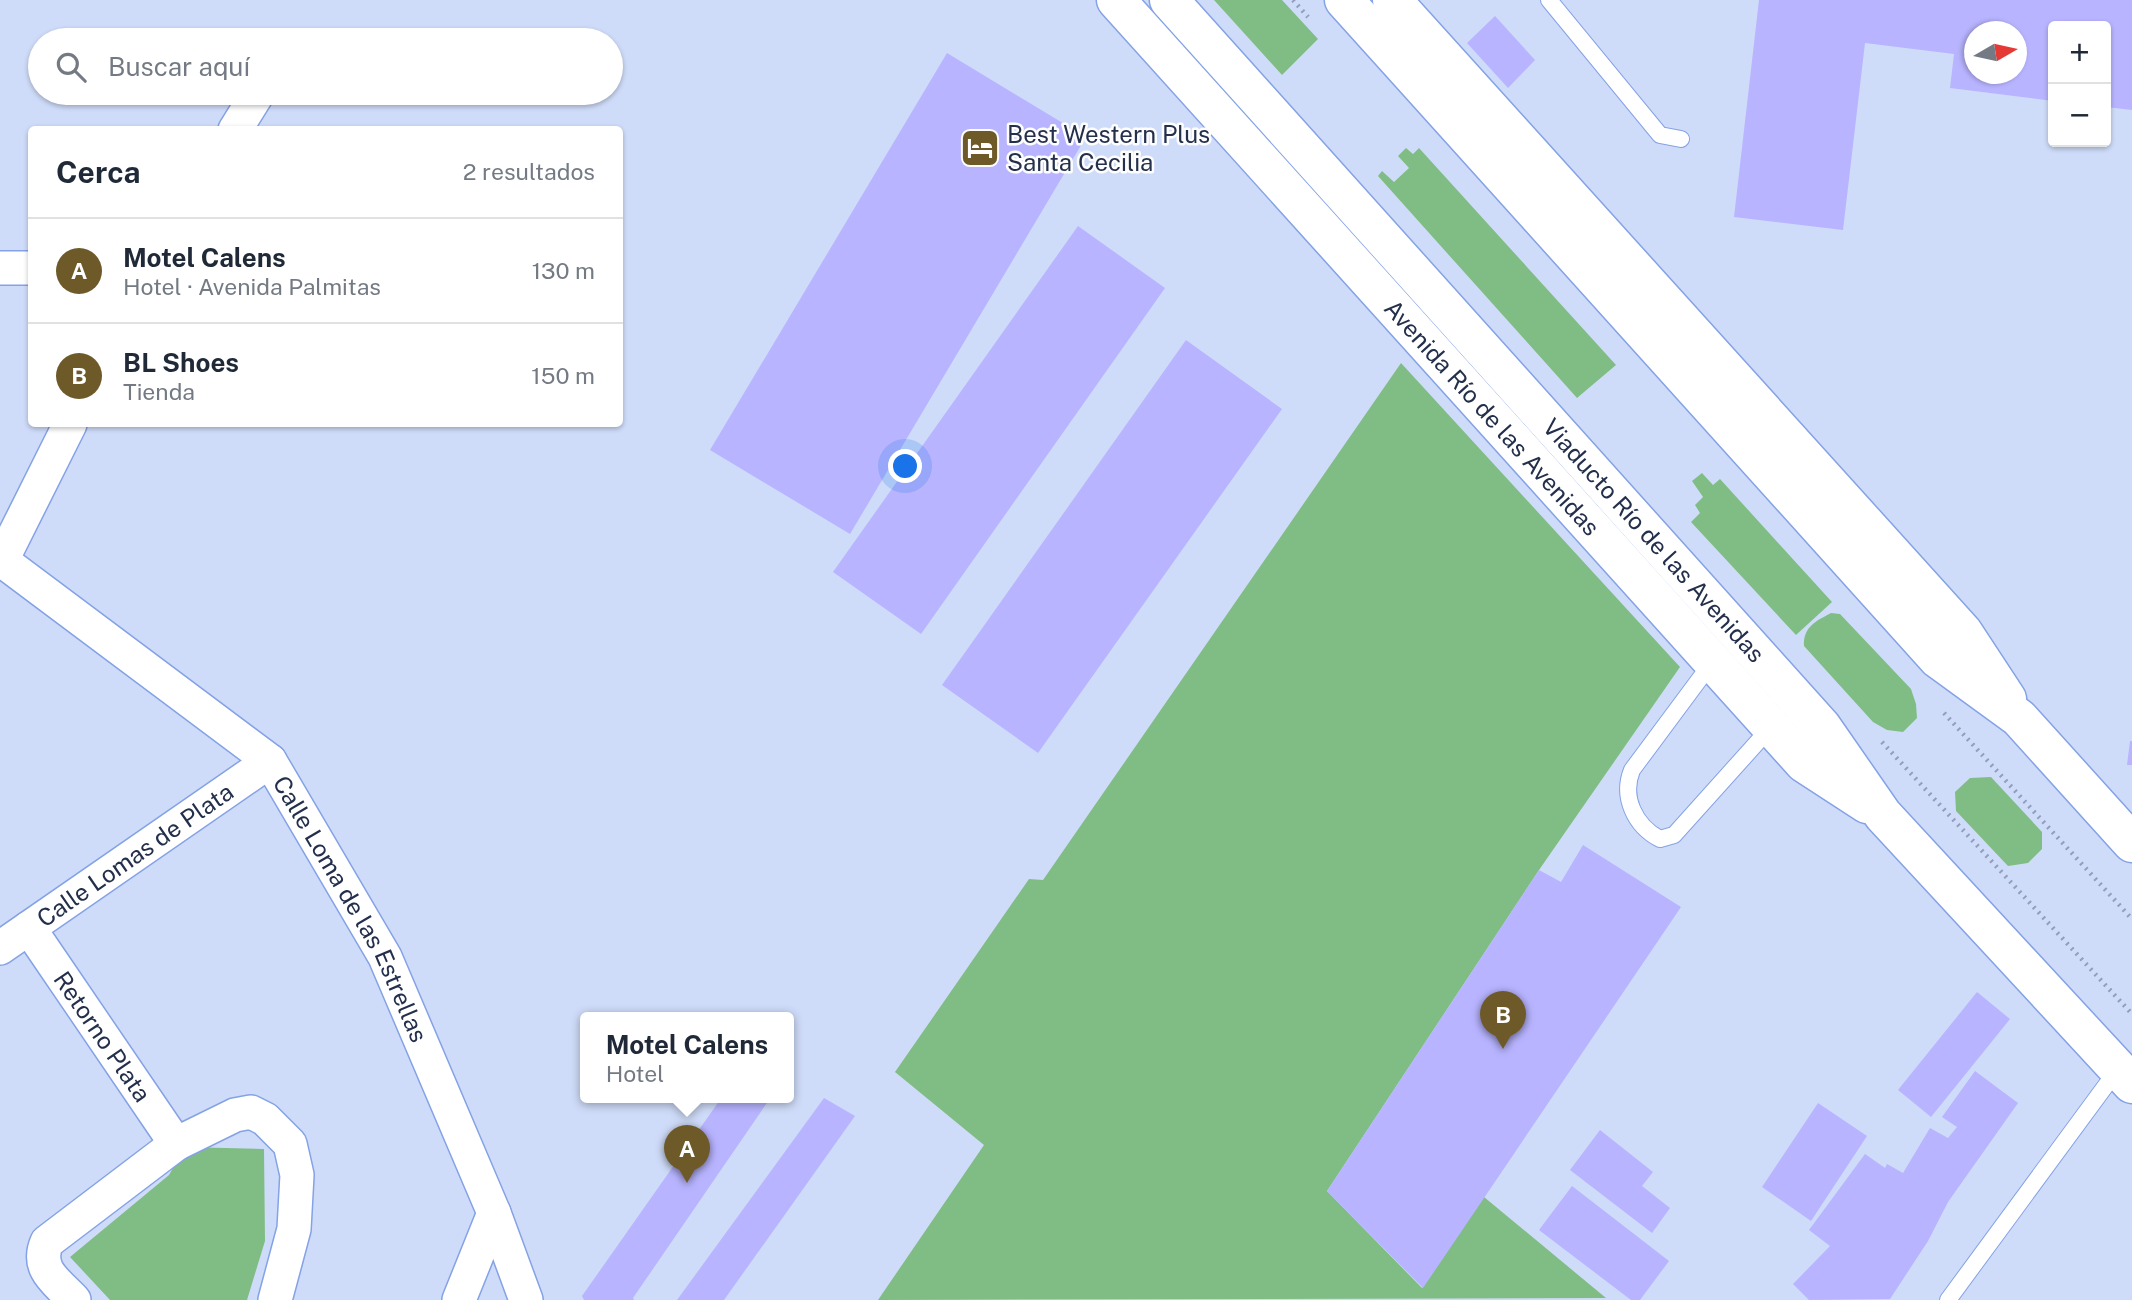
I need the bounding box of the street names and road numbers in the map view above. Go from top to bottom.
street label: Avenida Río de las Avenidas [1379,294,1606,541]
street label: Viaducto Río de las Avenidas [1538,413,1771,668]
street label: Calle Loma de las Estrellas [268,771,434,1046]
street label: Calle Lomas de Plata [31,777,238,932]
street label: Retorno Plata [48,966,157,1107]

